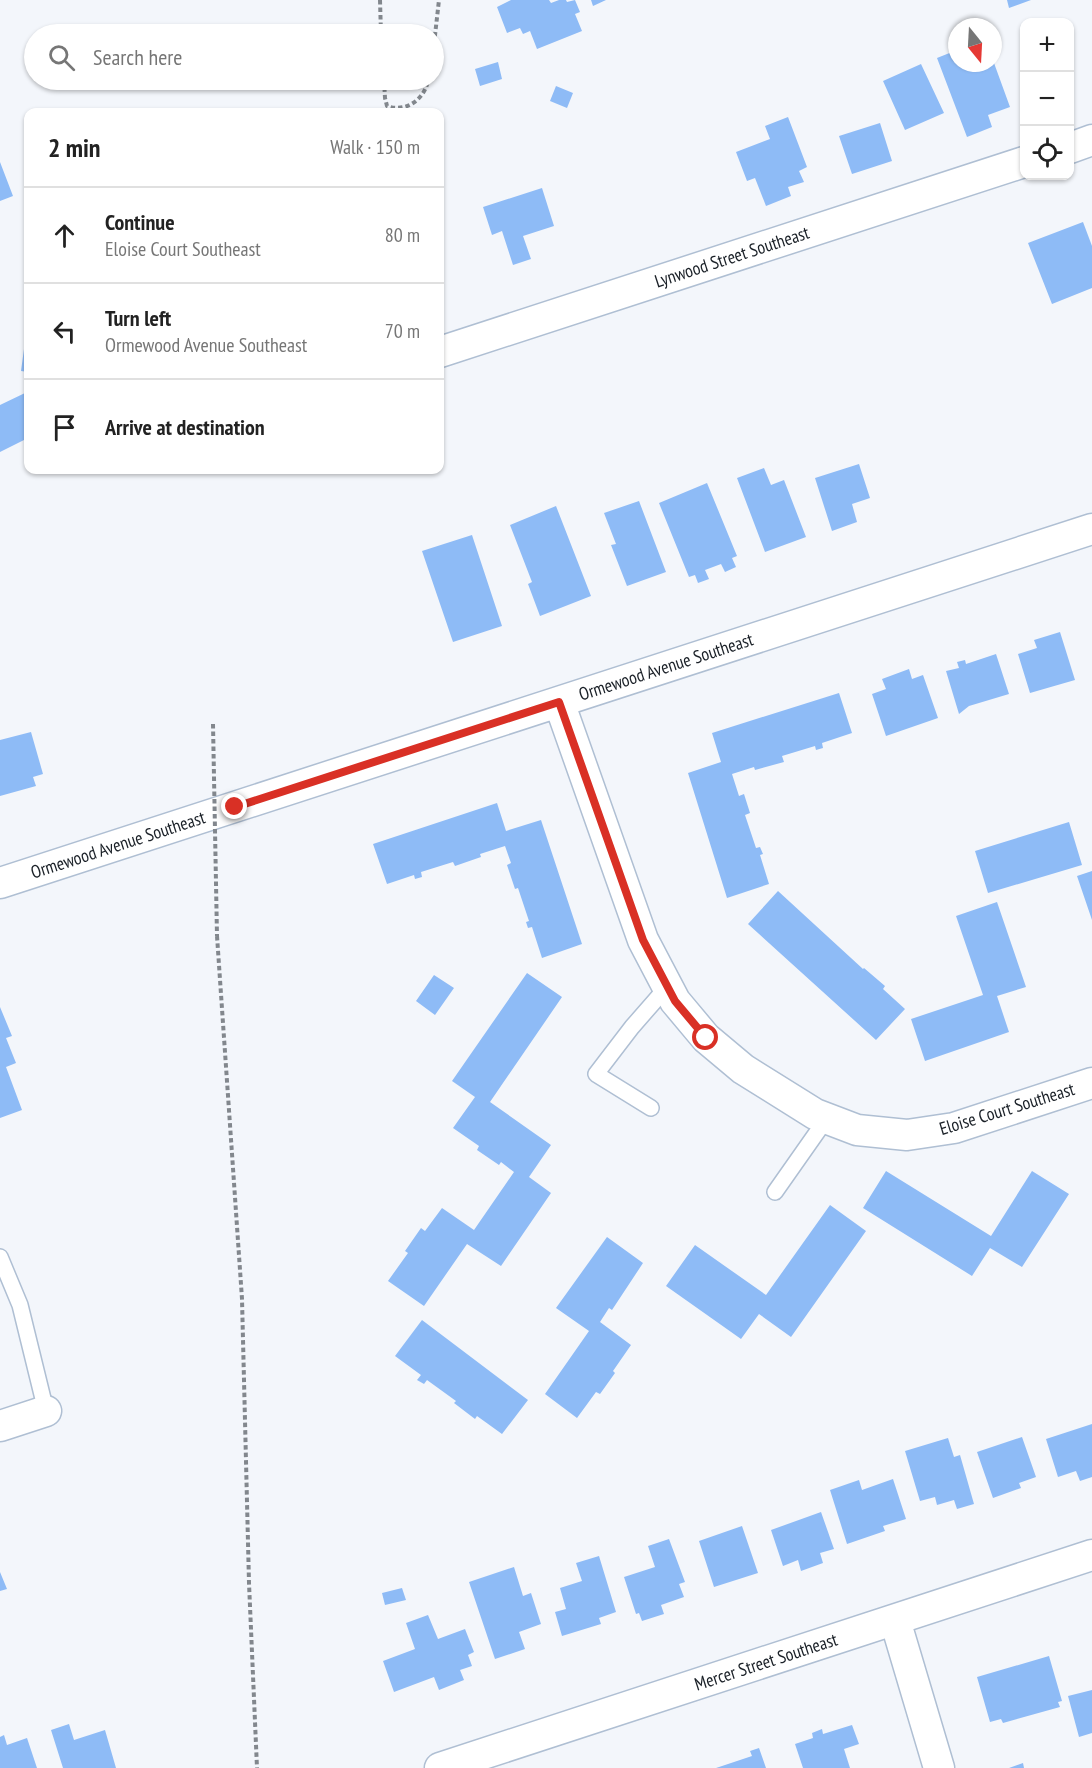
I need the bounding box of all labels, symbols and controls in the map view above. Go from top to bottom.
north arrow [948,18,1002,72]
map controls [1020,18,1074,180]
button: + [1020,18,1074,72]
search box [24,24,444,90]
icon: search [45,41,78,74]
text: Search here [93,43,182,71]
button: − [1020,72,1074,126]
button: locate [1020,126,1074,180]
text: 2 min [48,131,101,164]
text: Walk · 150 m [330,134,420,160]
text: Continue [105,208,175,236]
icon: ahead [48,219,81,252]
street label: Lynwood Street Southeast [652,221,812,292]
text: 80 m [385,222,420,248]
text: Eloise Court Southeast [105,236,261,262]
text: Turn left [105,304,171,332]
icon: left [48,315,81,348]
text: 70 m [385,318,420,344]
text: Ormewood Avenue Southeast [105,332,307,358]
icon: arrive [48,411,81,444]
text: Arrive at destination [105,413,265,441]
street label: Ormewood Avenue Southeast [576,627,756,706]
route end [221,793,247,819]
street label: Ormewood Avenue Southeast [28,805,208,884]
route start [692,1024,718,1050]
street label: Eloise Court Southeast [936,1077,1077,1140]
street label: Mercer Street Southeast [691,1628,840,1695]

